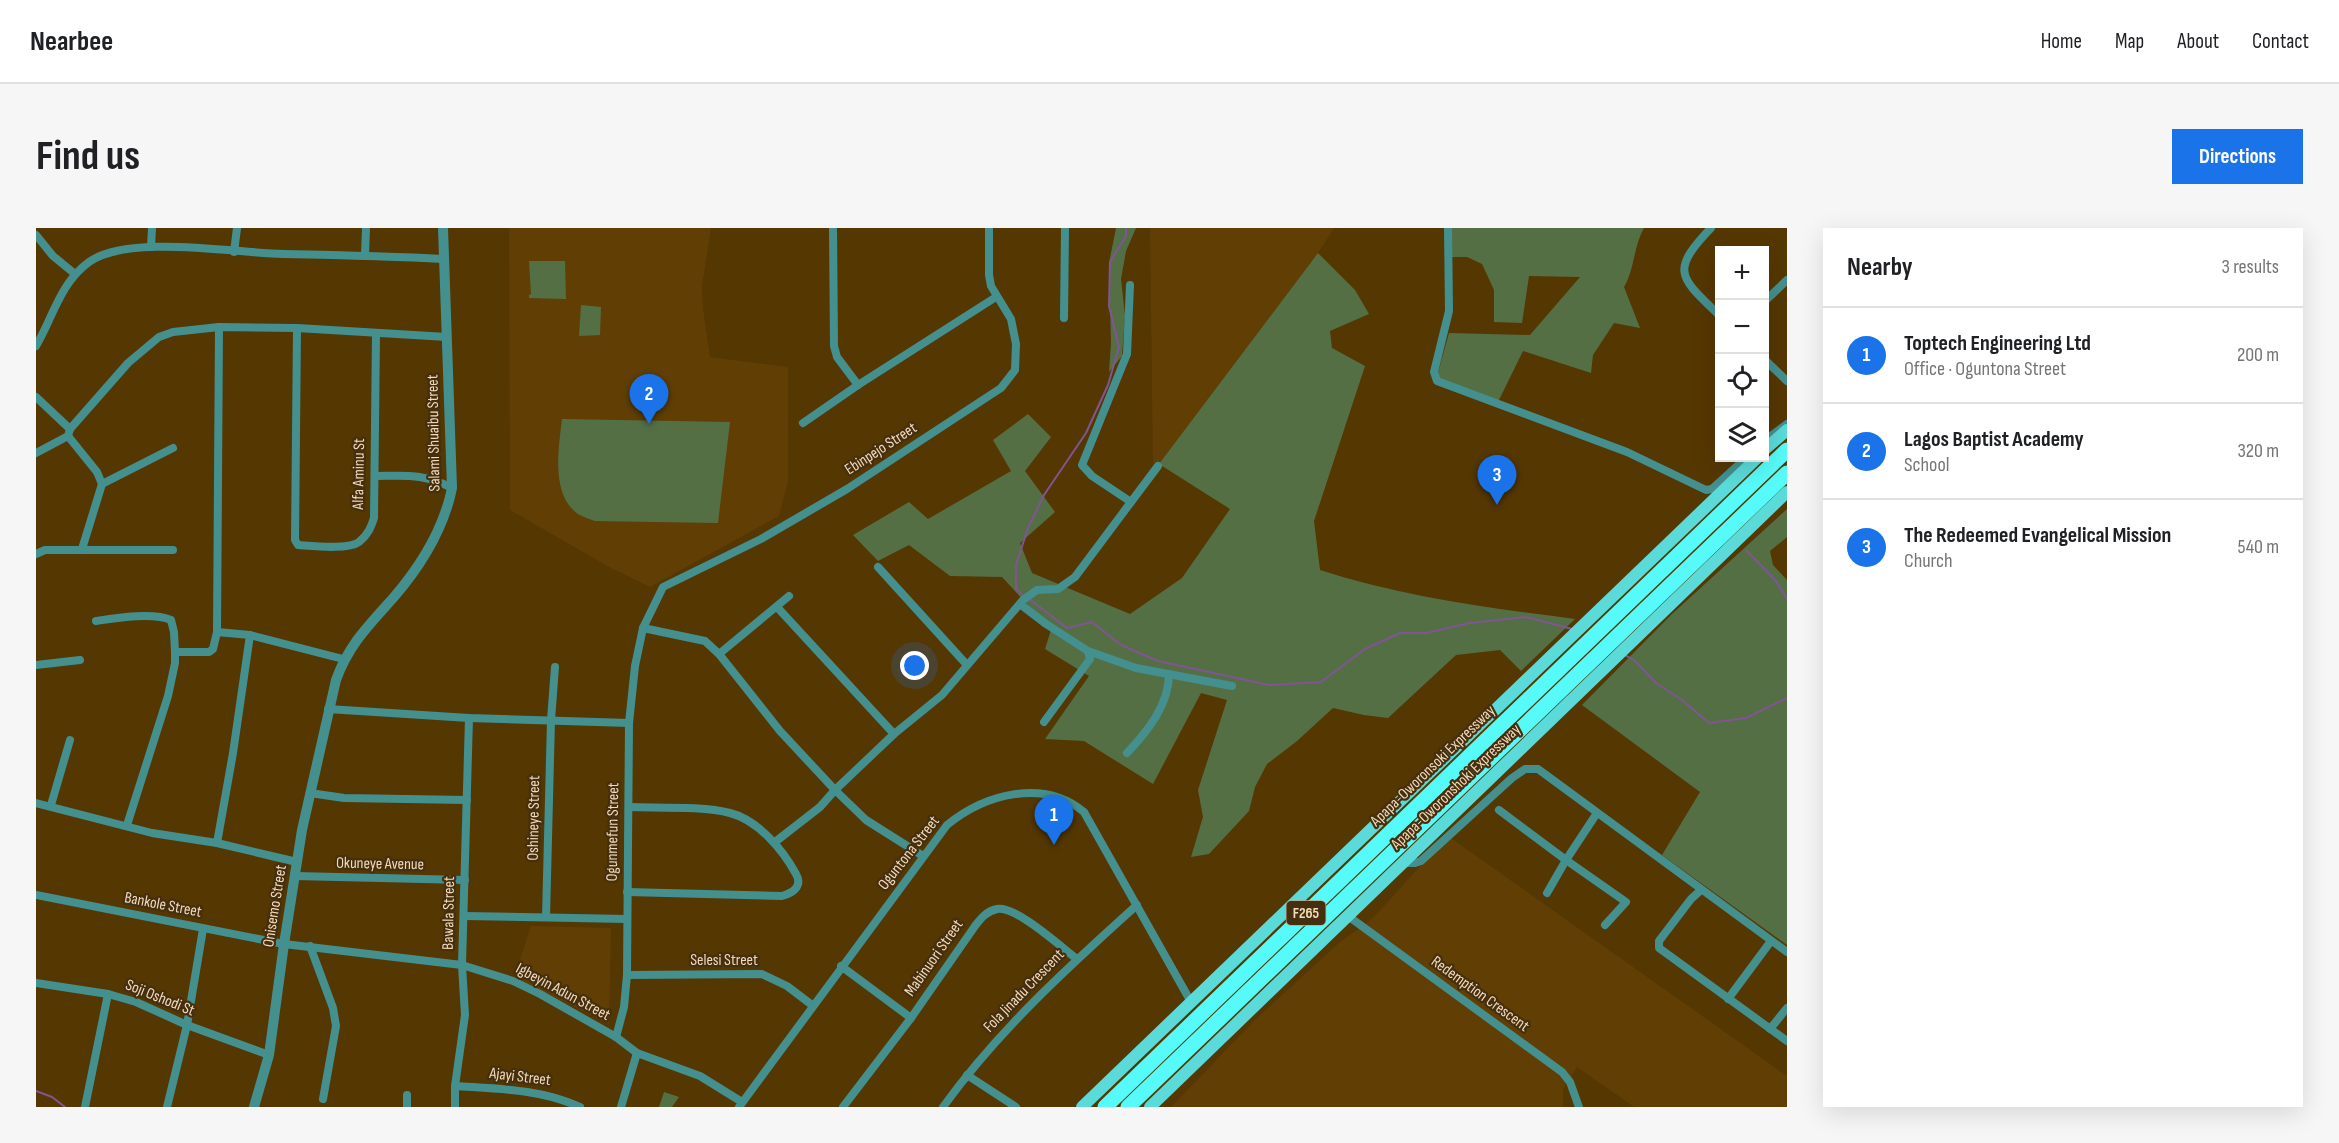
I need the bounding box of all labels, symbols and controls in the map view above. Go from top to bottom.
text: Nearbee [30,25,113,58]
text: Home [2041,29,2082,54]
text: Map [2115,29,2144,54]
text: About [2177,29,2219,54]
text: Contact [2252,29,2309,54]
button: Directions [2172,129,2303,184]
text: Find us [36,131,140,182]
map controls [1715,246,1769,462]
button: + [1715,246,1769,300]
text: Nearby [1847,252,1913,283]
text: 3 results [2222,255,2279,279]
button: − [1715,300,1769,354]
text: Toptech Engineering Ltd [1904,330,2091,357]
text: 1 [1863,343,1870,367]
text: 200 m [2237,343,2279,367]
button: locate [1715,354,1769,408]
text: Office · Oguntona Street [1904,357,2066,381]
street label: Salami Shuaibu Street [423,374,445,492]
pin: 2 [630,374,668,424]
button: layers [1715,408,1769,462]
street label: Ebinpejo Street [841,419,921,479]
text: Lagos Baptist Academy [1904,426,2084,453]
street label: Alfa Aminu St [349,438,369,511]
text: 2 [1862,439,1871,463]
text: 320 m [2237,439,2279,463]
text: School [1904,453,1949,477]
pin: 3 [1478,456,1516,505]
text: The Redeemed Evangelical Mission [1904,522,2171,549]
text: 3 [1862,535,1871,559]
text: 540 m [2238,535,2279,559]
text: Church [1904,549,1953,573]
your location [900,651,929,680]
street label: Apapa-Oworonsoki Expressway [1366,701,1499,831]
street label: Apapa-Oworonshoki Expressway [1386,720,1525,855]
street label: Oshineye Street [524,775,544,861]
street label: Ogunmefun Street [603,782,623,882]
pin: 1 [1034,796,1074,845]
street label: Oguntona Street [874,812,944,894]
street label: Okuneye Avenue [336,854,424,874]
street label: Onisemo Street [259,863,291,949]
street label: Bawala Street [439,876,459,950]
street label: Bankole Street [123,888,203,922]
road number: F265 [1286,901,1326,925]
street label: Mabinuori Street [901,916,967,1000]
street label: Fola Jinadu Crescent [980,945,1068,1036]
street label: Selesi Street [690,951,758,970]
street label: Redemption Crescent [1427,952,1533,1036]
street label: Igbeyin Adun Street [513,959,614,1025]
street label: Soji Oshodi St [123,976,197,1021]
street label: Ajayi Street [487,1064,552,1090]

